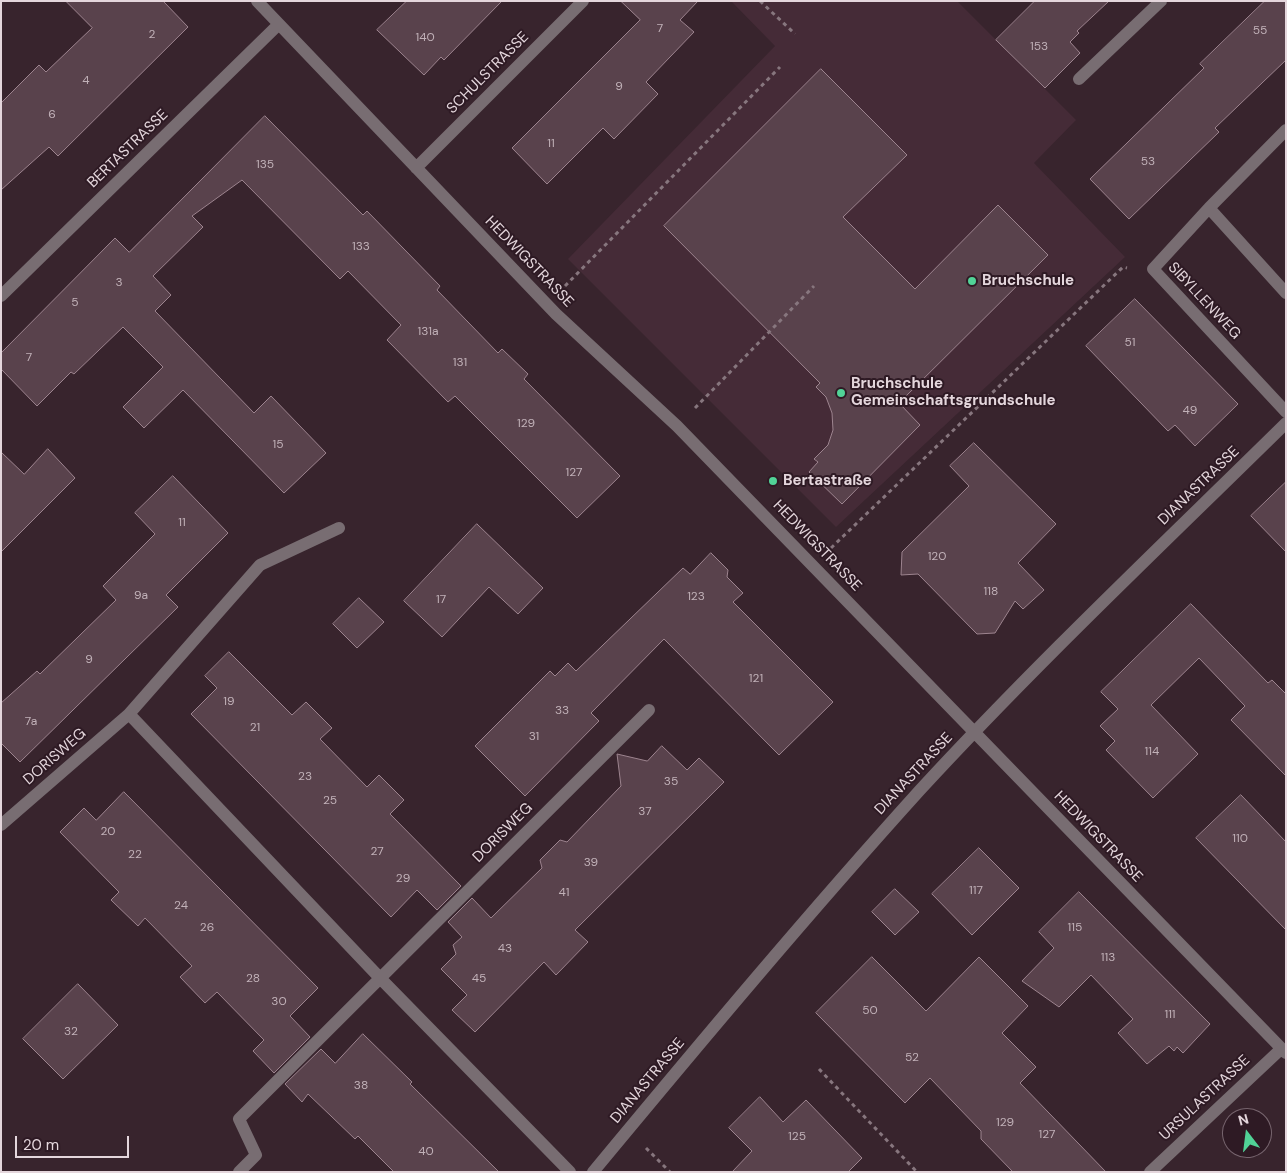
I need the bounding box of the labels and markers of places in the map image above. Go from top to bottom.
place label: Bruchschule [982,272,1074,290]
marker: Bruchschule [966,275,978,287]
place label: Bruchschule Gemeinschaftsgrundschule [851,375,1055,410]
marker: Bruchschule Gemeinschaftsgrundschule [835,387,847,399]
place label: Bertastraße [783,472,872,490]
marker: Bertastraße [767,475,779,487]

